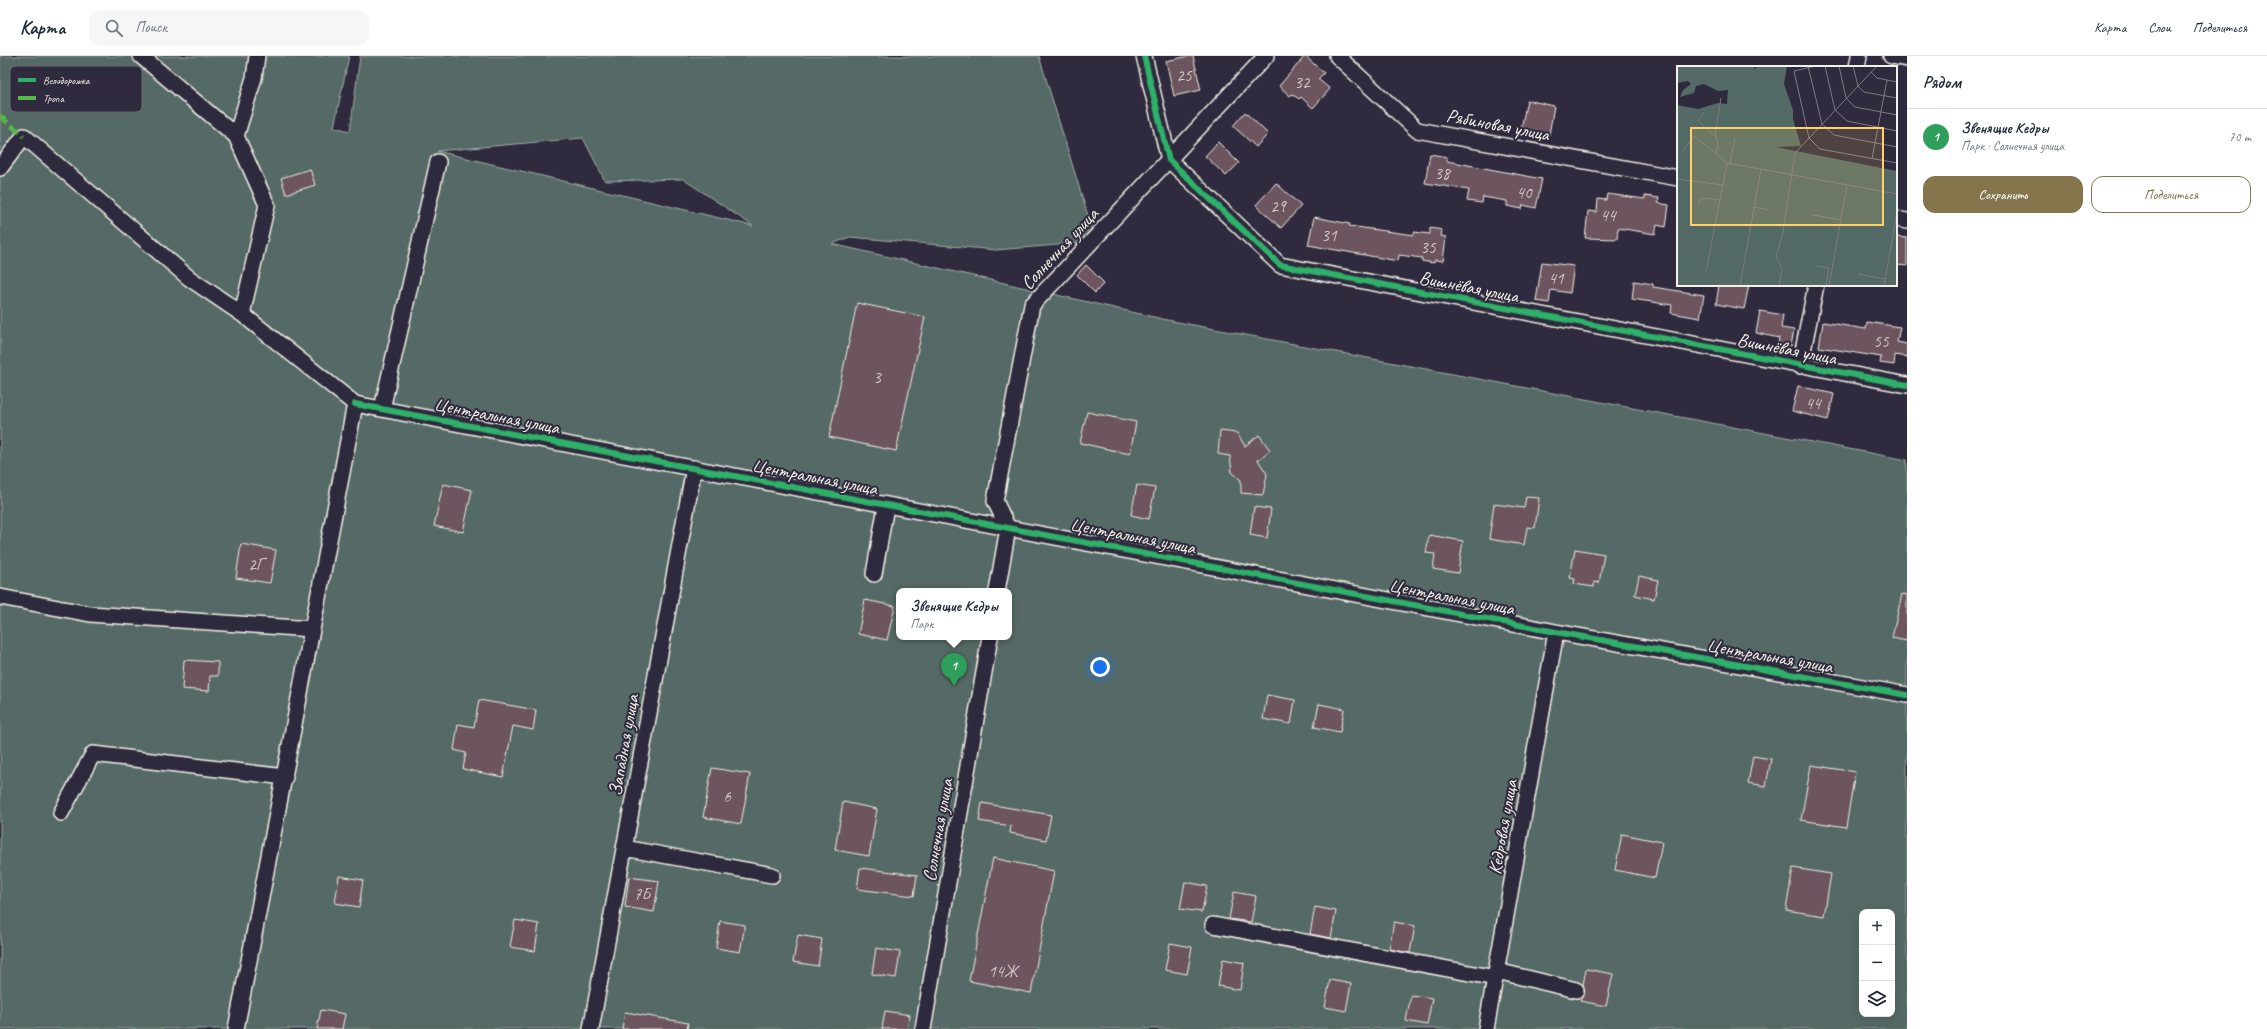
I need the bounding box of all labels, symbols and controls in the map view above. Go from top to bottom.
search box [89,10,369,46]
text: Карта [20,16,65,40]
icon: search [103,17,125,39]
text: Поиск [135,18,167,37]
text: Карта [2094,19,2126,36]
text: Слои [2148,19,2171,36]
text: Поделиться [2193,19,2247,36]
house number: 25 [1176,65,1193,86]
legend [10,66,142,112]
inset map [1677,66,1897,286]
house number: 32 [1294,72,1311,93]
text: Рядом [1923,72,1961,93]
text: Велодорожка [43,73,90,87]
text: Тропа [43,91,64,105]
street label: Рябиновая улица [1444,103,1553,147]
text: Звенящие Кедры [1961,119,2048,138]
text: 1 [1933,129,1939,145]
text: 70 m [2229,129,2251,145]
text: Парк · Солнечная улица [1961,138,2064,154]
house number: 38 [1434,163,1452,184]
button: Сохранить [1923,176,2083,213]
button: Поделиться [2091,176,2251,213]
house number: 40 [1516,182,1533,203]
house number: 29 [1270,196,1287,217]
street label: Солнечная улица [1016,201,1105,295]
house number: 44 [1600,205,1618,226]
house number: 31 [1321,225,1338,246]
house number: 35 [1420,237,1437,258]
street label: Вишнёвая улица [1417,266,1522,309]
house number: 41 [1548,268,1565,289]
street label: Вишнёвая улица [1735,328,1840,371]
house number: 55 [1873,331,1890,352]
house number: 3 [873,367,882,388]
street label: Центральная улица [432,392,563,440]
house number: 44 [1805,393,1823,414]
street label: Центральная улица [750,453,881,501]
street label: Центральная улица [1068,512,1199,560]
house number: 2Г [248,554,267,575]
street label: Центральная улица [1387,573,1518,621]
popup [896,588,1012,640]
text: Звенящие Кедры [910,597,998,616]
text: Парк [910,616,933,632]
street label: Центральная улица [1705,633,1836,679]
pin: 1 [941,653,967,686]
your location [1090,657,1110,677]
street label: Западная улица [603,691,645,798]
street label: Солнечная улица [917,775,959,883]
street label: Кедровая улица [1483,776,1523,876]
house number: 6 [723,786,732,807]
house number: 7Б [634,884,653,905]
map controls [1859,909,1895,1017]
button: + [1859,909,1895,945]
button: − [1859,945,1895,981]
house number: 14Ж [988,961,1020,982]
button: layers [1859,981,1895,1017]

